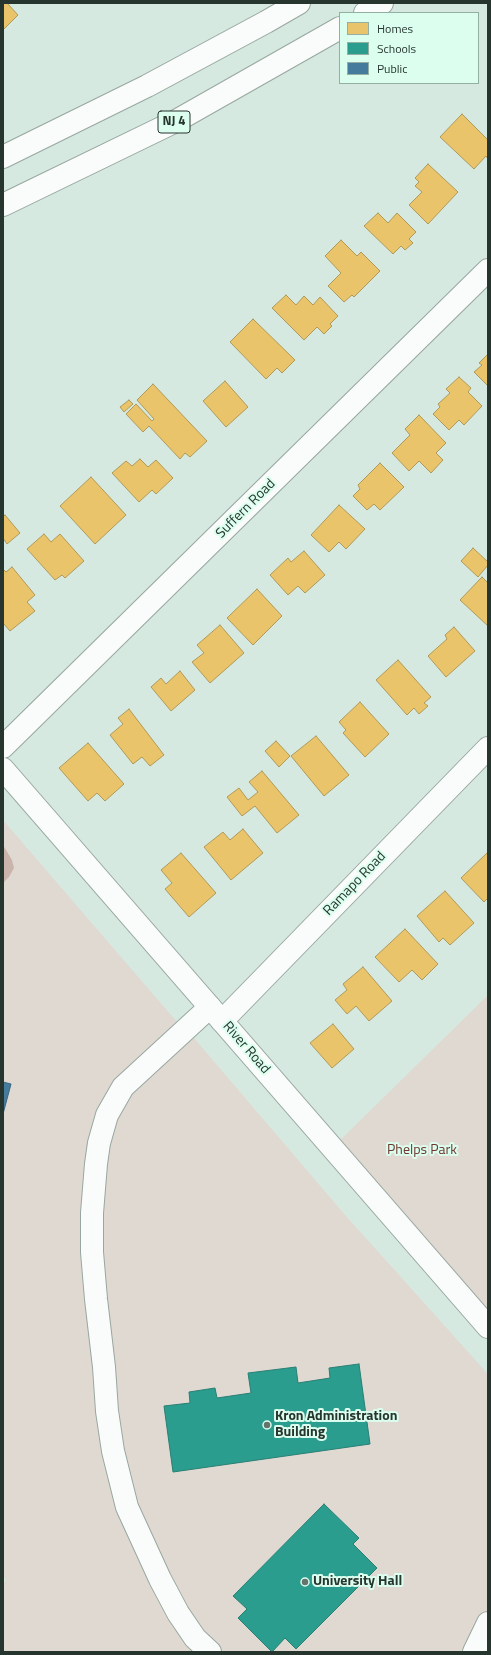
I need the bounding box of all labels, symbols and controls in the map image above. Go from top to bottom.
legend [339,12,479,84]
text: Homes [377,19,413,38]
text: Schools [377,39,416,58]
text: Public [377,59,407,78]
road number: NJ 4 [158,111,190,133]
street label: Suffern Road [213,476,279,542]
street label: Ramapo Road [320,848,390,920]
street label: River Road [219,1018,273,1078]
park label: Phelps Park [387,1143,457,1159]
place label: Kron Administration Building [275,1409,397,1442]
marker: Kron Administration Building [262,1420,272,1430]
place label: University Hall [313,1574,402,1590]
marker: University Hall [300,1577,310,1587]

